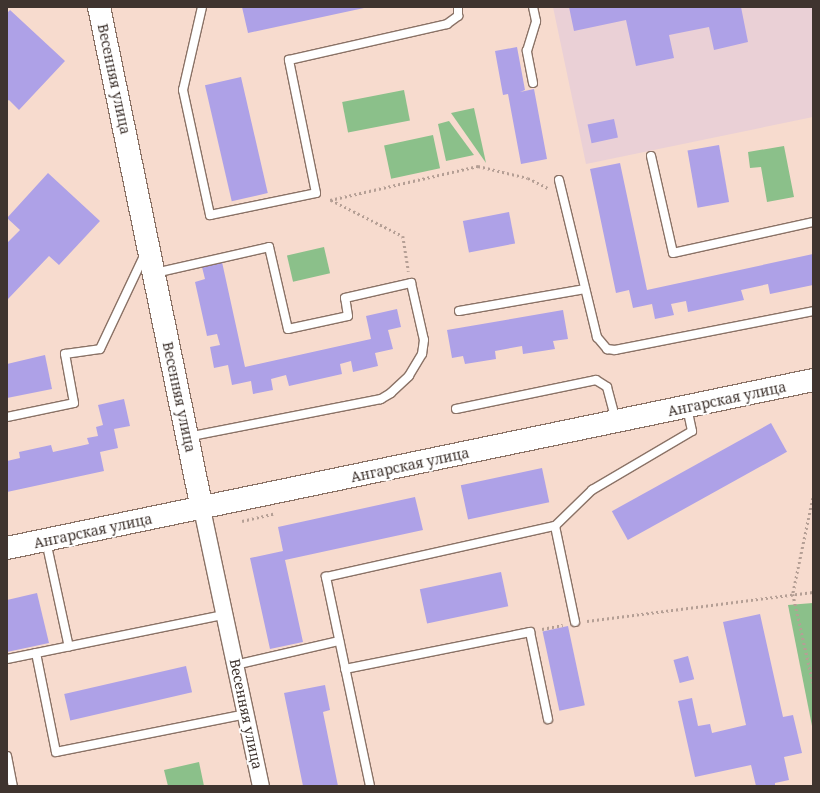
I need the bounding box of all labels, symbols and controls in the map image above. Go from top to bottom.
street label: Весенняя улица [94,22,134,136]
street label: Весенняя улица [159,340,199,454]
street label: Ангарская улица [666,378,788,420]
street label: Ангарская улица [349,444,471,486]
street label: Ангарская улица [32,510,154,552]
street label: Весенняя улица [226,657,266,771]

